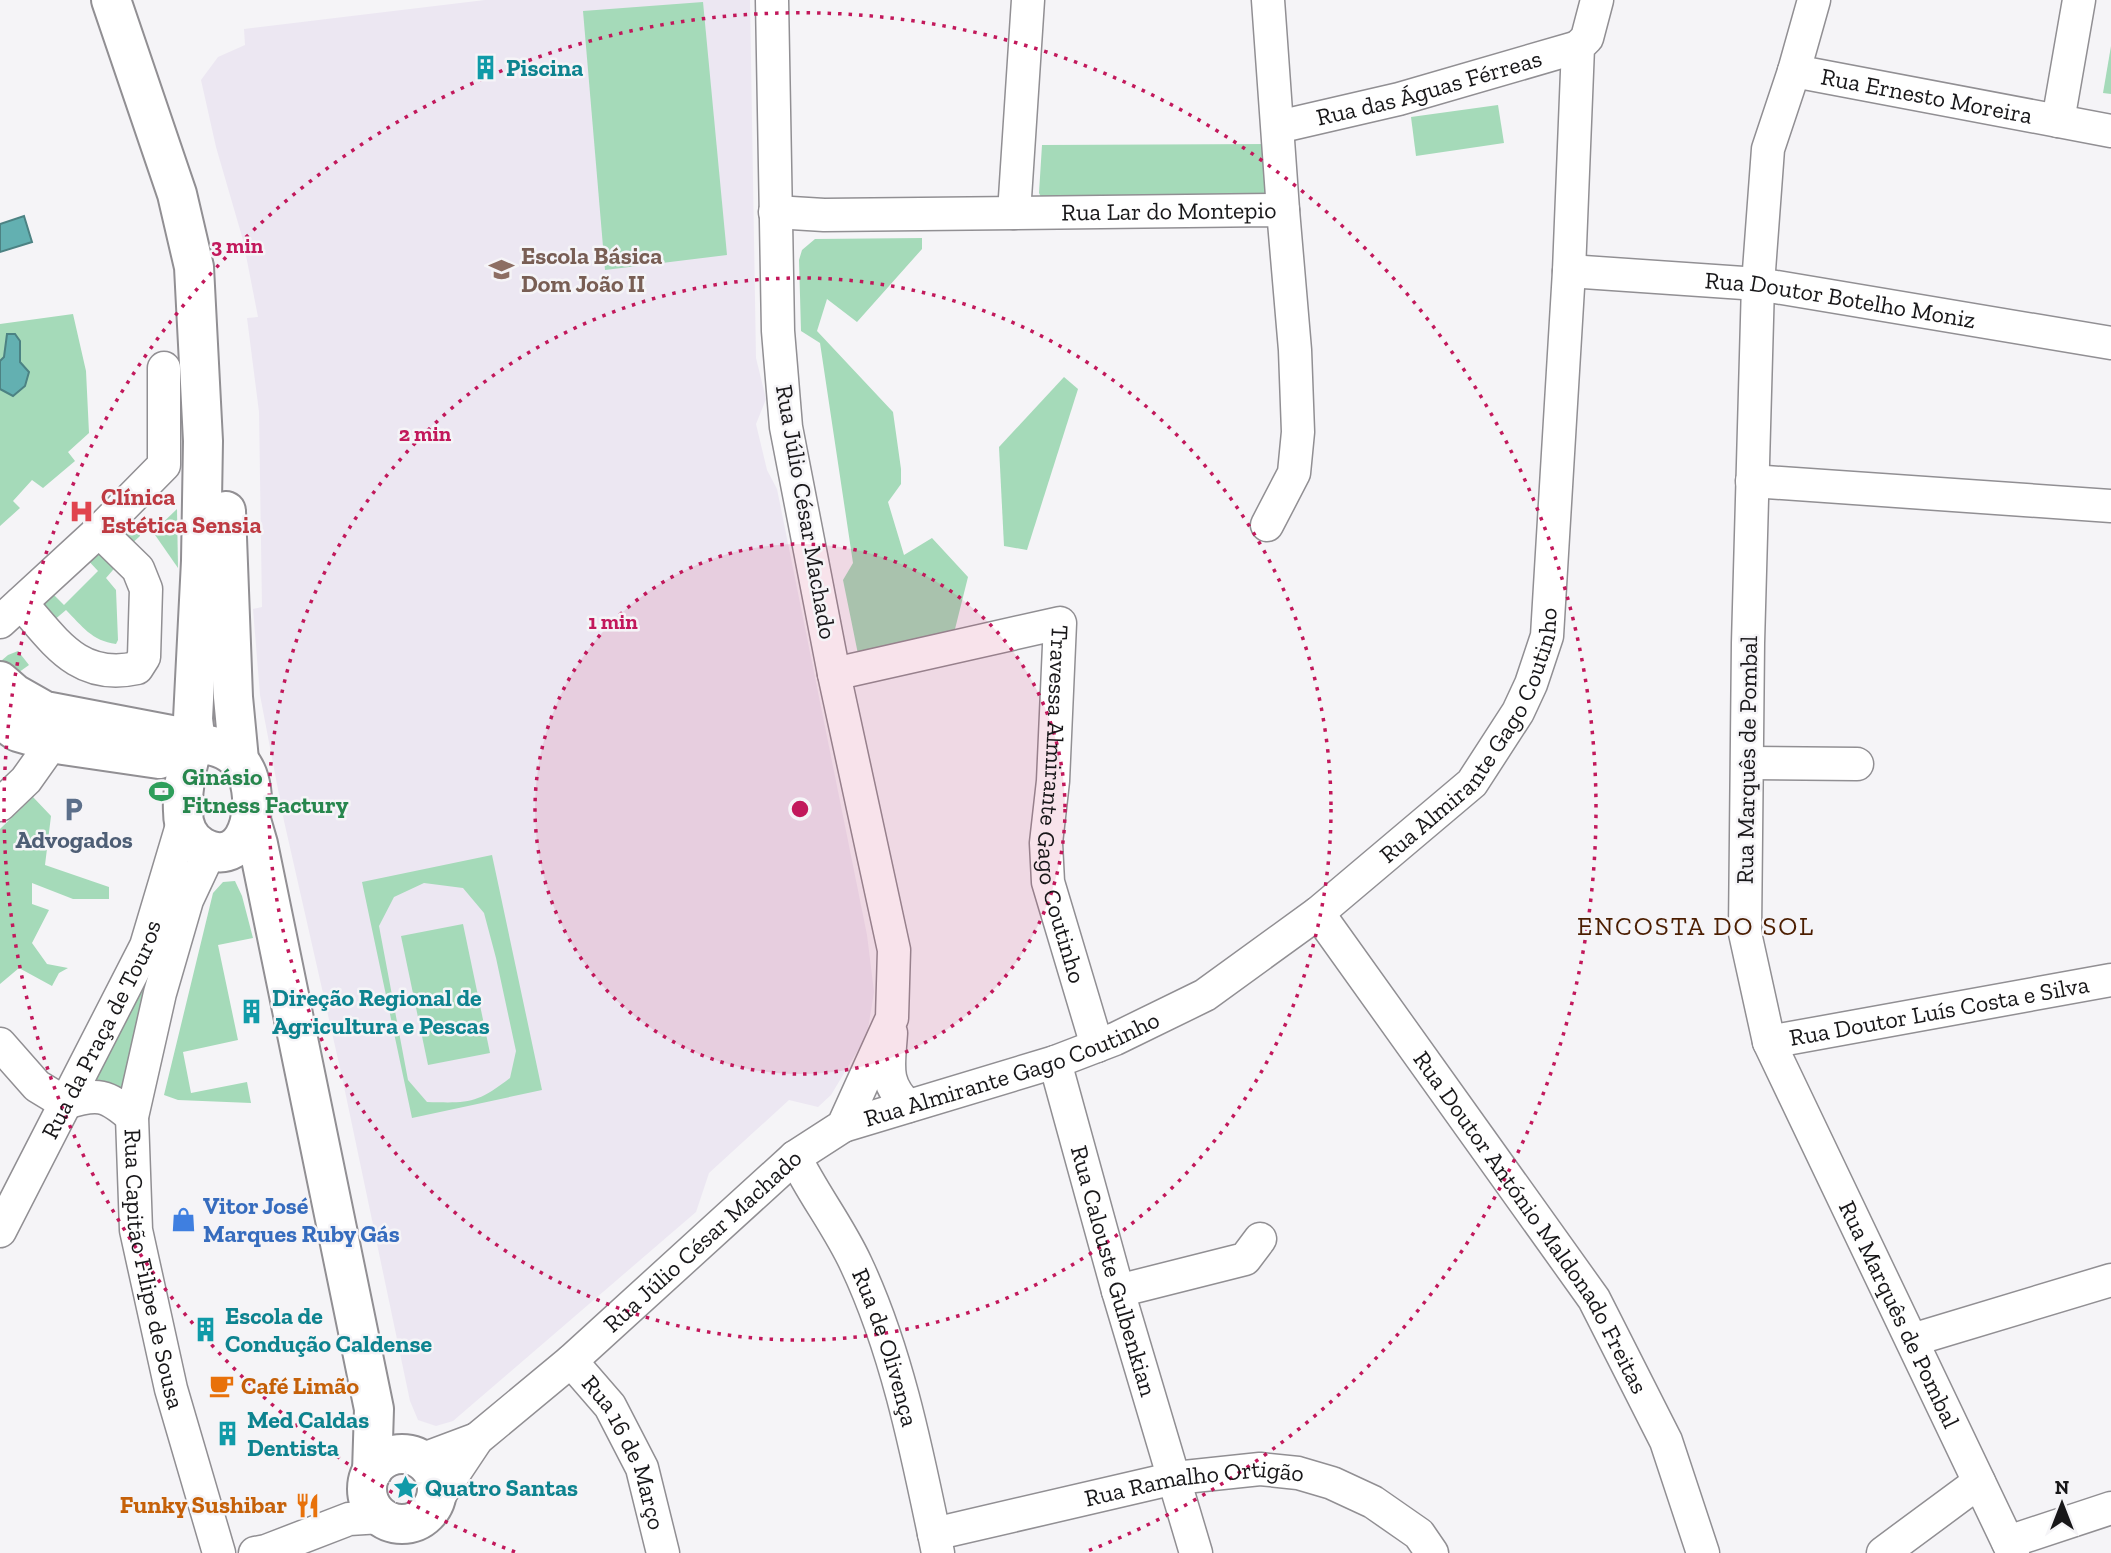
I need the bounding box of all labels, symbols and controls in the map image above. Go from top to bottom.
street label: Rua das Águas Férreas [1313,43,1545,132]
place label: Piscina [506,53,583,82]
building icon: Piscina [472,54,500,82]
street label: Rua Ernesto Moreira [1819,61,2035,130]
street label: Rua Lar do Montepio [1061,195,1277,226]
text: 3 min [211,233,264,258]
place label: Escola Básica Dom João II [521,241,662,298]
school or university icon: Escola Básica Dom João II [487,256,515,284]
street label: Rua Doutor Botelho Moniz [1704,265,1978,334]
street label: Rua Júlio César Machado [770,382,843,641]
text: 2 min [399,421,452,446]
place label: Clínica Estética Sensia [101,482,262,539]
hospital icon: Clínica Estética Sensia [67,497,95,525]
street label: Rua Almirante Gago Coutinho [1373,607,1563,869]
text: 1 min [588,609,638,634]
street label: Travessa Almirante Gago Coutinho [1032,625,1092,986]
street label: Rua Marquês de Pombal [1730,636,1763,884]
place label: Ginásio Fitness Factury [182,762,349,819]
sports icon: Ginásio Fitness Factury [148,777,176,805]
parking icon: Advogados [60,795,88,823]
centre of rings [788,797,812,821]
place label: Advogados [15,825,133,854]
district label: ENCOSTA DO SOL [1577,910,1815,942]
street label: Rua da Praça de Touros [35,917,167,1143]
street label: Rua Doutor Luís Costa e Silva [1787,969,2092,1052]
place label: Direção Regional de Agricultura e Pescas [272,983,490,1040]
building icon: Direção Regional de Agricultura e Pescas [238,998,266,1026]
street label: Rua Almirante Gago Coutinho [860,1005,1164,1133]
street label: Rua Doutor António Maldonado Freitas [1407,1045,1655,1398]
street label: Rua Capitão Filipe de Sousa [118,1128,191,1413]
street label: Rua Calouste Gulbenkian [1065,1142,1164,1400]
street label: Rua Júlio César Machado [597,1143,807,1338]
place label: Vitor José Marques Ruby Gás [203,1191,400,1248]
street label: Rua Marquês de Pombal [1833,1196,1966,1433]
shop icon: Vitor José Marques Ruby Gás [169,1206,197,1234]
street label: Rua de Olivença [846,1264,925,1430]
place label: Escola de Condução Caldense [225,1301,432,1358]
building icon: Escola de Condução Caldense [191,1316,219,1344]
street label: Rua 16 de Março [576,1369,672,1533]
place label: Café Limão [241,1371,360,1400]
cafe icon: Café Limão [207,1372,235,1400]
place label: Med Caldas Dentista [247,1405,369,1462]
building icon: Med Caldas Dentista [213,1420,241,1448]
street label: Rua Ramalho Ortigão [1082,1454,1305,1513]
north arrow [2027,1469,2097,1539]
place label: Quatro Santas [425,1473,578,1502]
place icon: Quatro Santas [391,1474,419,1502]
text: N [2055,1476,2069,1499]
place label: Funky Sushibar [120,1490,287,1519]
restaurant icon: Funky Sushibar [293,1491,321,1519]

